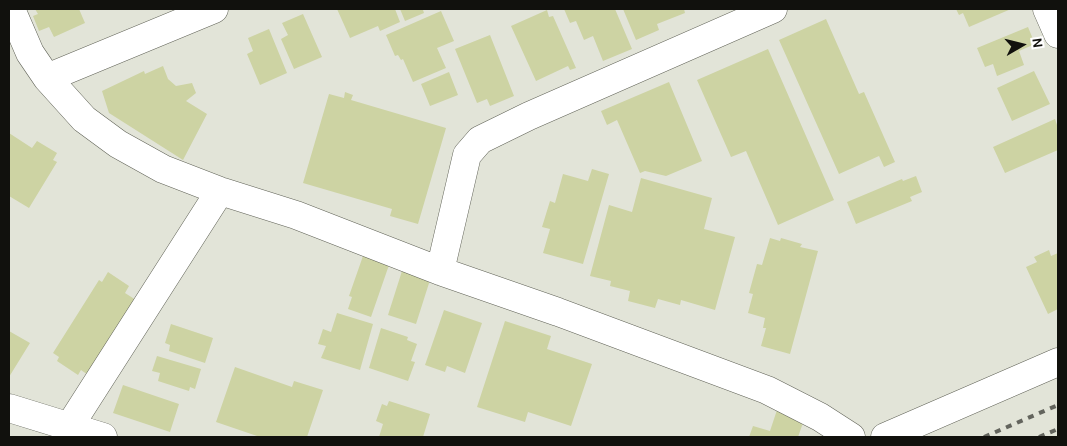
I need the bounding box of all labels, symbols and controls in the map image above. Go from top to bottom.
north arrow [997,20,1047,70]
text: N [1028,37,1046,49]

